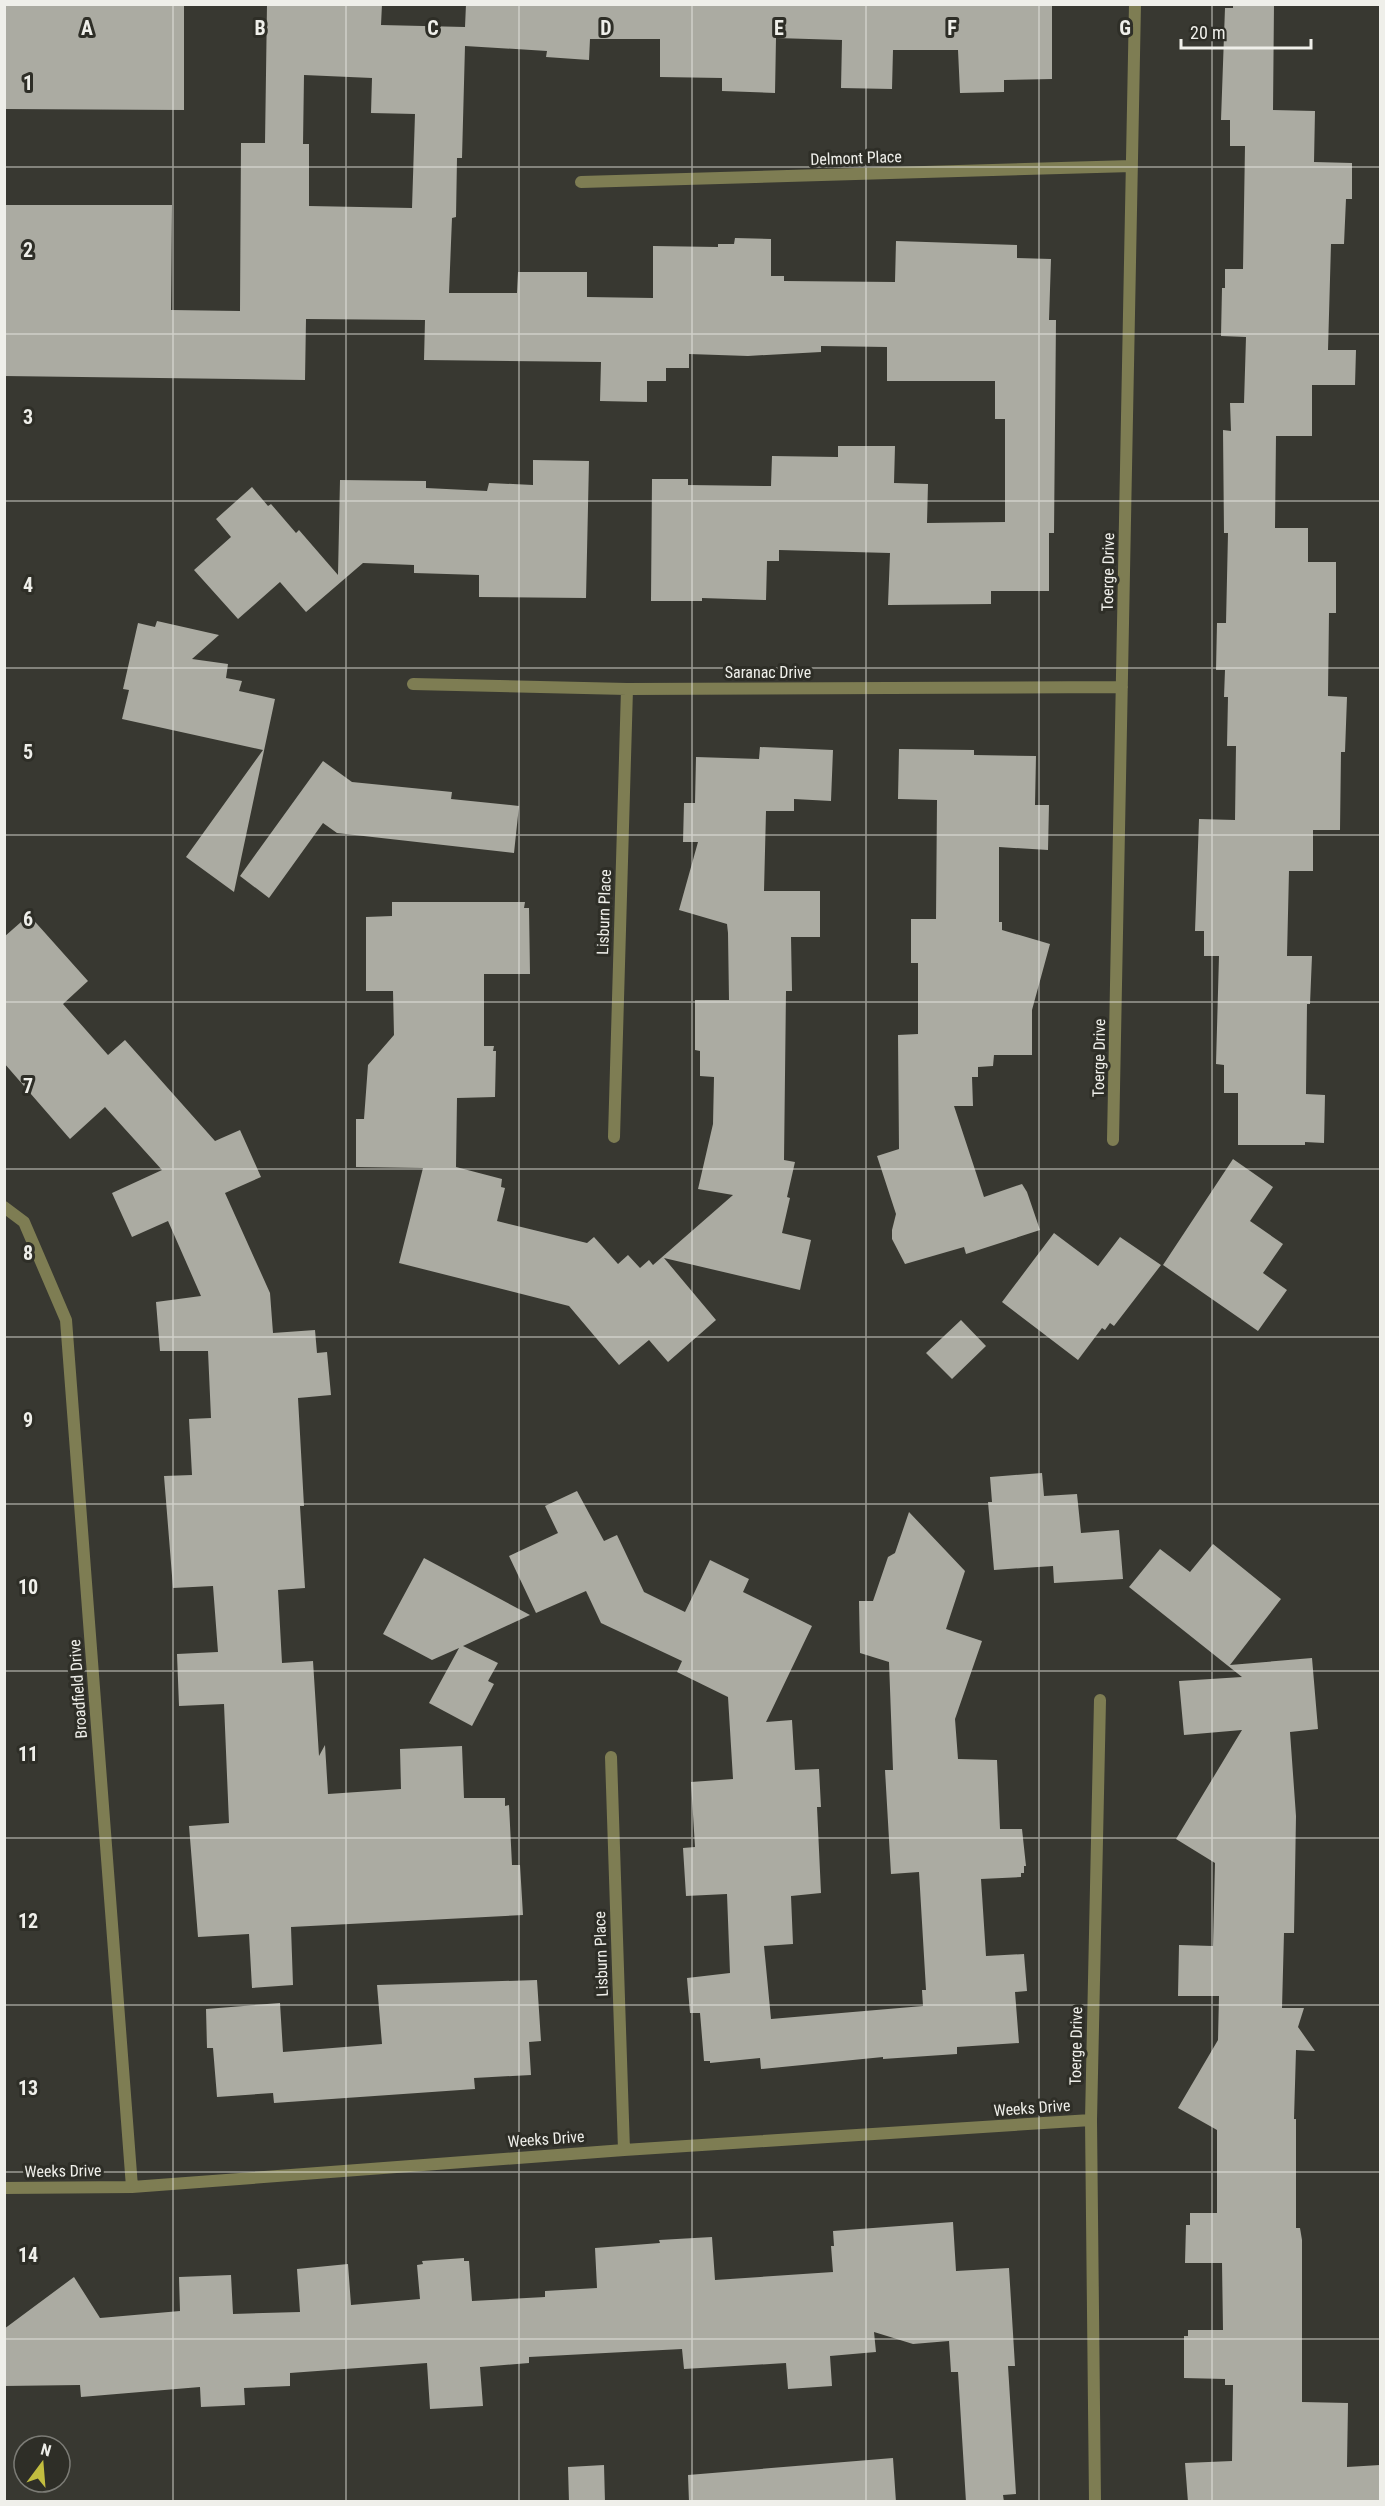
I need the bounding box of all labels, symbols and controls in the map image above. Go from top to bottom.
scale bar [1181,12,1312,50]
text: A [81,16,93,40]
text: B [254,16,266,40]
text: C [427,16,439,40]
text: D [600,16,612,40]
text: E [774,16,784,40]
text: F [947,16,957,40]
text: G [1119,16,1131,40]
text: 20 m [1190,22,1225,43]
text: 1 [23,71,33,95]
street label: Delmont Place [810,147,902,169]
text: 2 [23,238,33,262]
text: 3 [23,405,33,429]
street label: Toerge Drive [1098,532,1118,612]
text: 4 [23,573,33,597]
street label: Saranac Drive [725,663,811,682]
text: 5 [23,740,33,764]
street label: Lisburn Place [593,869,615,955]
text: 6 [23,907,33,931]
street label: Toerge Drive [1089,1018,1109,1098]
text: 7 [23,1074,33,1098]
text: 8 [23,1241,33,1265]
text: 9 [23,1408,33,1432]
text: 10 [18,1575,38,1599]
street label: Broadfield Drive [65,1639,91,1739]
text: 11 [18,1742,38,1766]
text: 12 [18,1909,38,1933]
street label: Lisburn Place [590,1911,612,1997]
street label: Toerge Drive [1066,2006,1086,2086]
text: 13 [18,2076,38,2100]
street label: Weeks Drive [993,2096,1071,2120]
street label: Weeks Drive [507,2127,585,2151]
street label: Weeks Drive [24,2161,102,2181]
text: 14 [18,2243,38,2267]
north arrow [12,2434,72,2494]
text: N [39,2440,53,2461]

